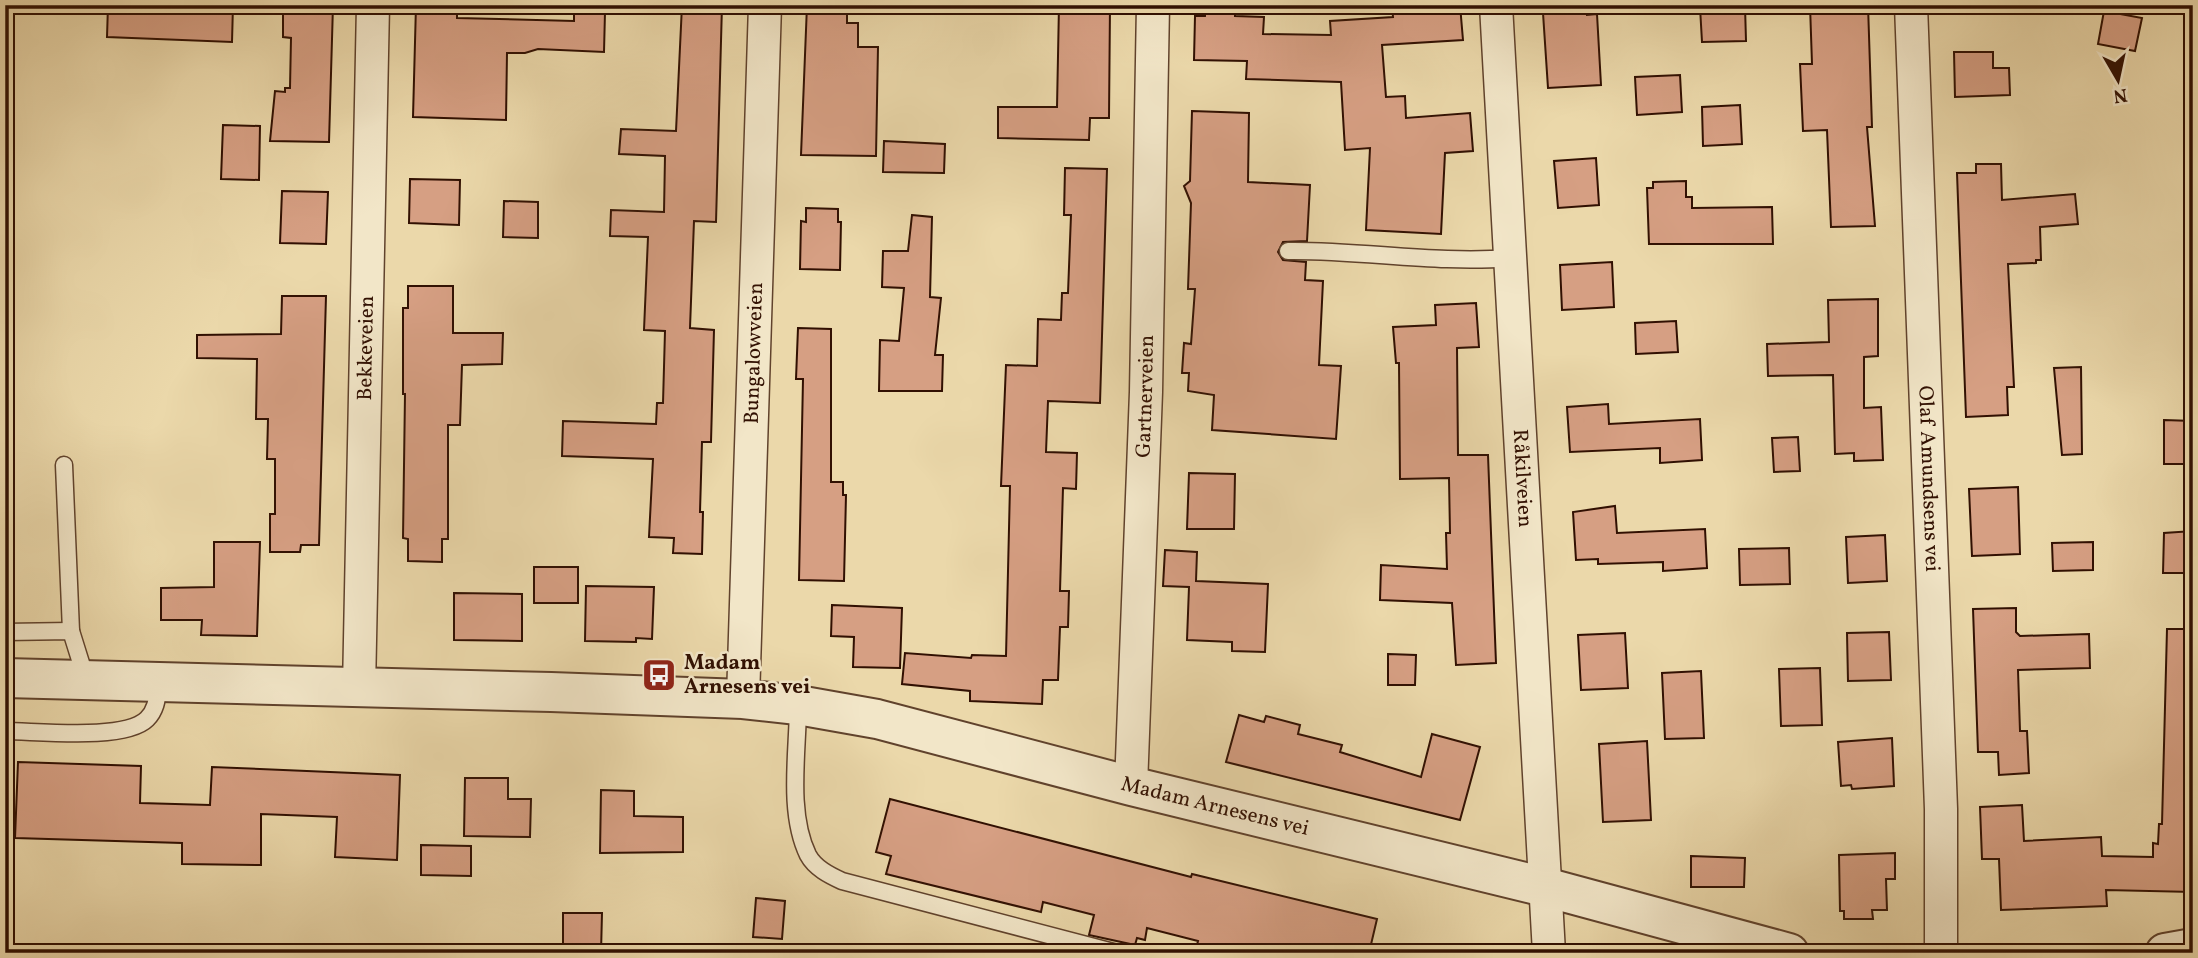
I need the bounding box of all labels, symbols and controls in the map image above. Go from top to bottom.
north arrow [2082,46,2152,116]
text: N [2111,81,2129,109]
street label: Bungalowveien [737,282,771,425]
street label: Bekkeveien [350,295,382,401]
street label: Gartnerveien [1129,335,1162,458]
street label: Olaf Amundsens vei [1911,385,1947,572]
street label: Råkilveien [1505,428,1540,528]
place label: Madam Arnesens vei [684,649,810,702]
bus stop icon: Madam Arnesens vei [640,656,678,694]
street label: Madam Arnesens vei [1118,769,1312,843]

